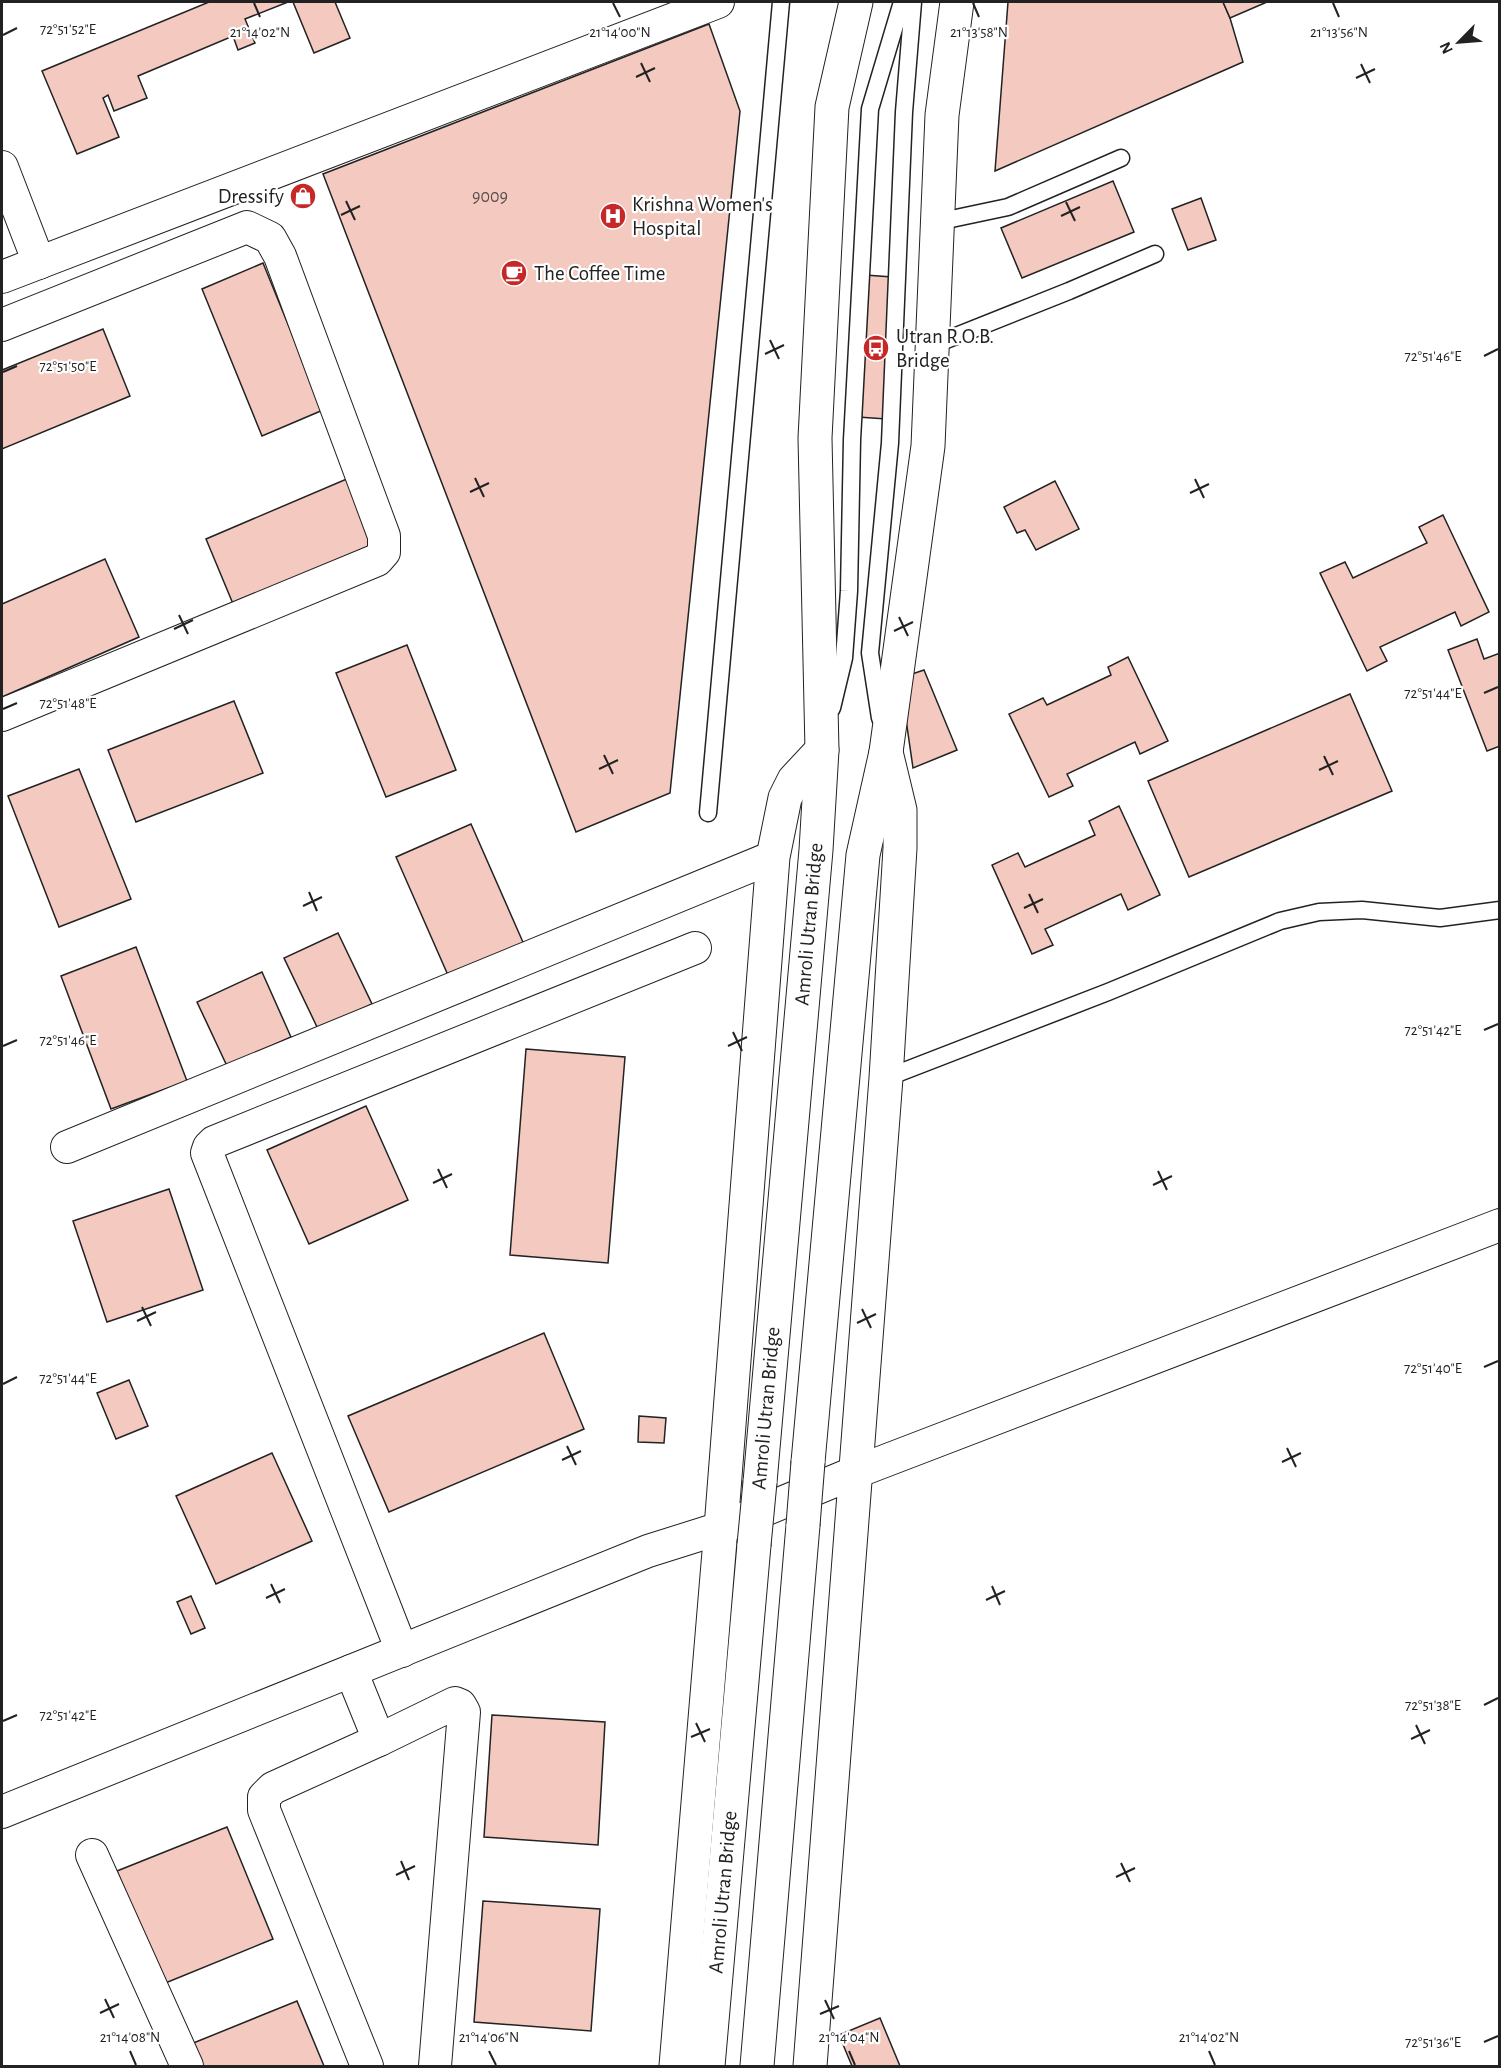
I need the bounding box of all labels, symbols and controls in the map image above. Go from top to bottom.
north arrow [1429,12,1489,72]
text: 72°51'52"E [40,22,96,37]
text: 21°14'02"N [230,25,290,40]
text: 21°14'00"N [589,25,651,40]
text: 21°13'58"N [950,25,1008,40]
text: 21°13'56"N [1310,25,1368,40]
text: N [1437,39,1456,56]
shop icon: Dressify [288,181,318,211]
place label: Dressify [218,186,284,207]
house number: 9009 [472,188,508,206]
place label: Krishna Women's Hospital [632,194,773,239]
hospital icon: Krishna Women's Hospital [598,201,628,231]
cafe icon: The Coffee Time [499,258,529,288]
place label: The Coffee Time [534,263,666,284]
place label: Utran R.O.B. Bridge [896,326,994,371]
bus stop icon: Utran R.O.B. Bridge [861,333,891,363]
text: 72°51'46"E [1404,349,1462,364]
text: 72°51'50"E [39,359,97,374]
text: 72°51'44"E [1404,686,1462,701]
text: 72°51'48"E [39,696,97,711]
street label: Amroli Utran Bridge [791,842,827,1006]
text: 72°51'42"E [1405,1023,1461,1038]
text: 72°51'46"E [39,1033,97,1048]
street label: Amroli Utran Bridge [748,1326,784,1490]
text: 72°51'40"E [1404,1361,1462,1376]
text: 72°51'44"E [39,1371,97,1386]
text: 72°51'38"E [1405,1698,1461,1713]
text: 72°51'42"E [40,1708,96,1723]
street label: Amroli Utran Bridge [705,1810,741,1974]
text: 21°14'08"N [100,2030,160,2045]
text: 21°14'06"N [459,2030,519,2045]
text: 21°14'04"N [819,2030,879,2045]
text: 21°14'02"N [1179,2030,1239,2045]
text: 72°51'36"E [1405,2035,1461,2050]

